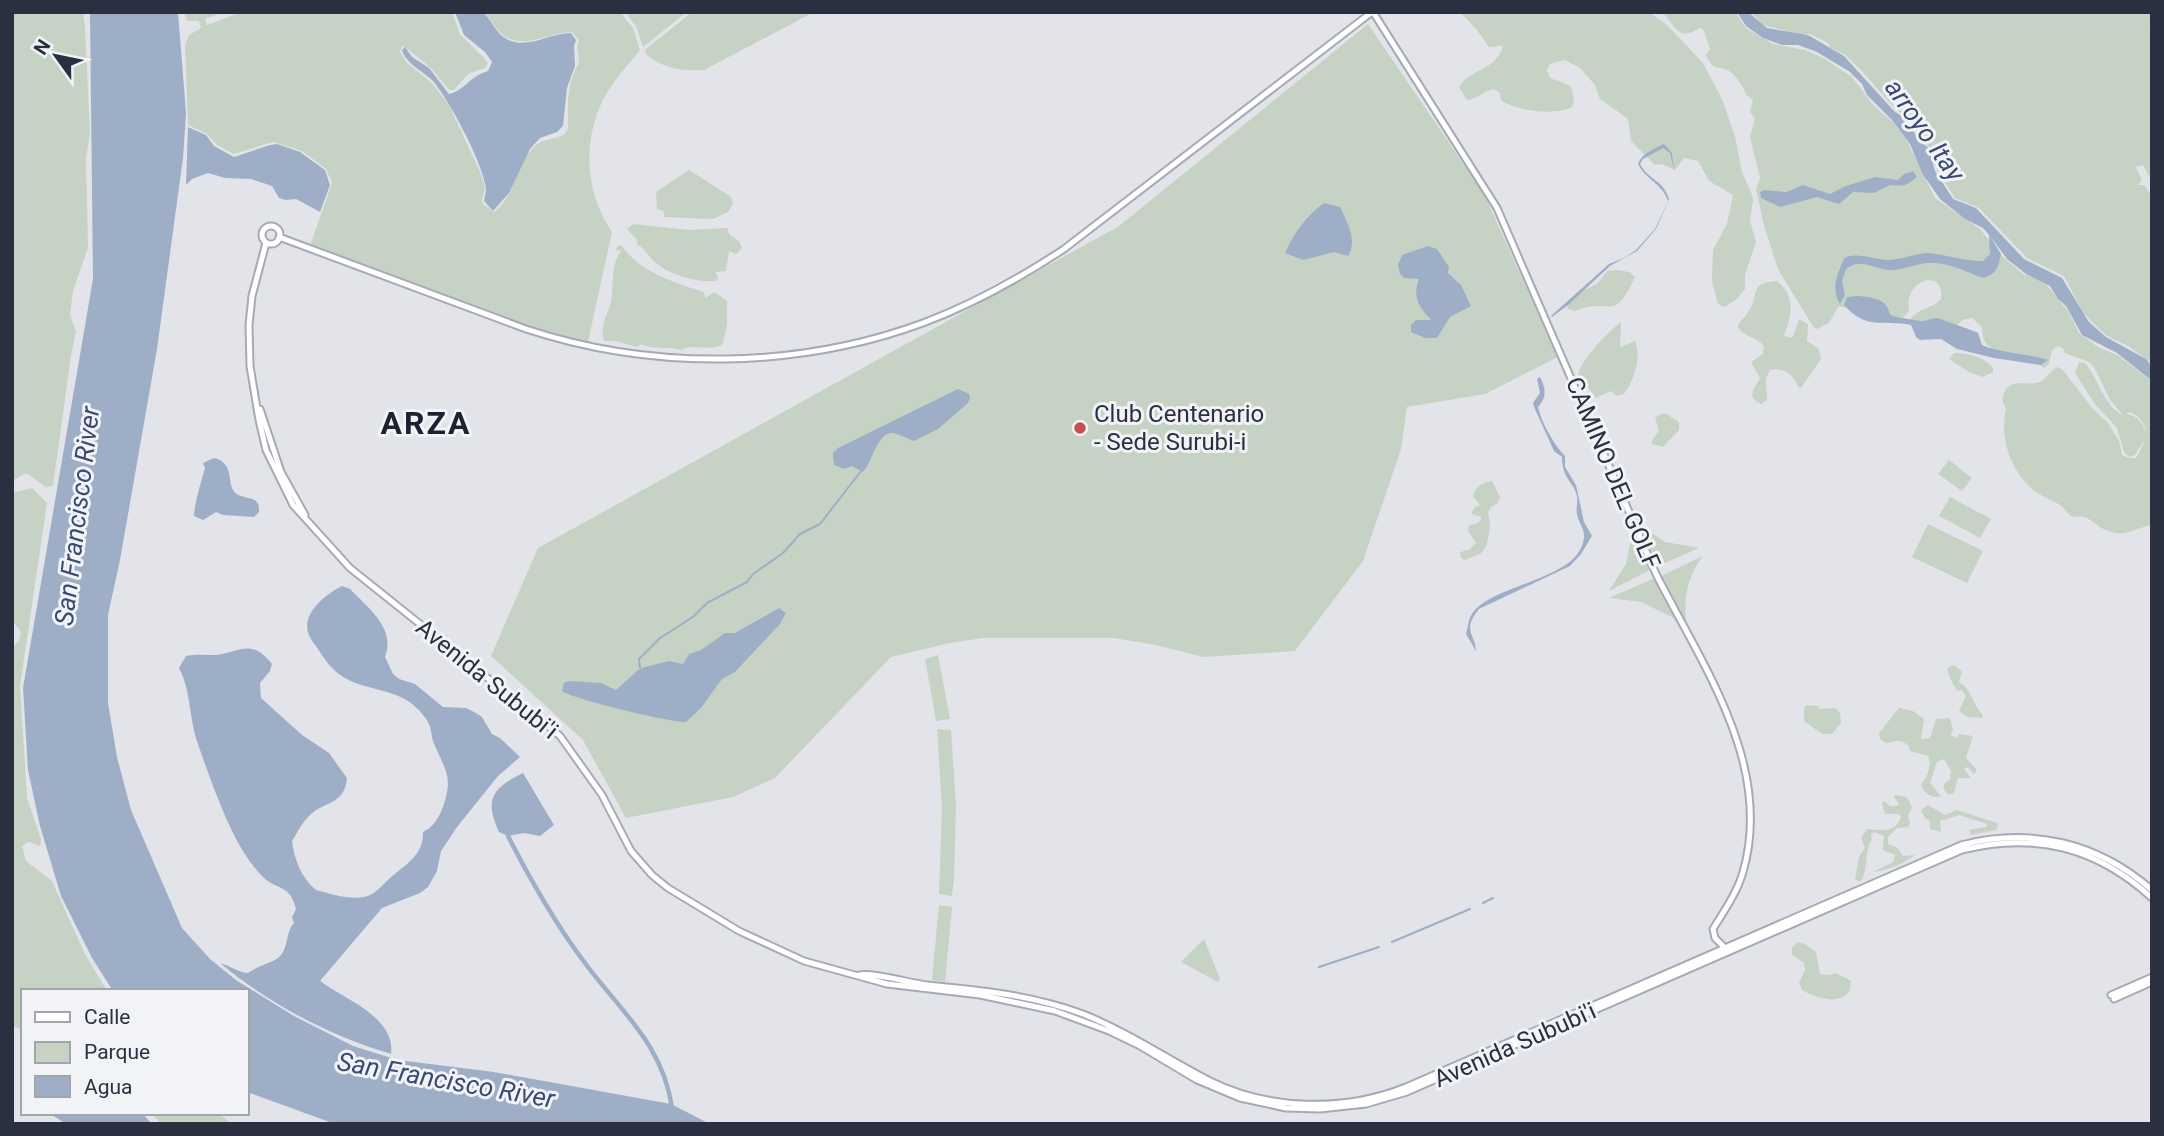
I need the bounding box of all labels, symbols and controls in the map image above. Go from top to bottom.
north arrow [21,21,91,91]
text: N [29,35,55,59]
water label: arroyo Itay [1879,73,1972,188]
street label: CAMINO DEL GOLF [1560,373,1666,573]
place label: Club Centenario - Sede Surubi-i [1094,400,1264,456]
water label: San Francisco River [49,403,105,627]
district label: ARZA [380,404,472,442]
marker: Club Centenario - Sede Surubi-i [1072,420,1088,436]
street label: Avenida Sububi'i [410,613,564,745]
legend [21,989,248,1115]
street label: Avenida Sububi'i [1430,997,1600,1093]
text: Calle [84,1005,130,1029]
text: Parque [84,1040,150,1064]
water label: San Francisco River [335,1046,558,1114]
text: Agua [84,1075,133,1099]

